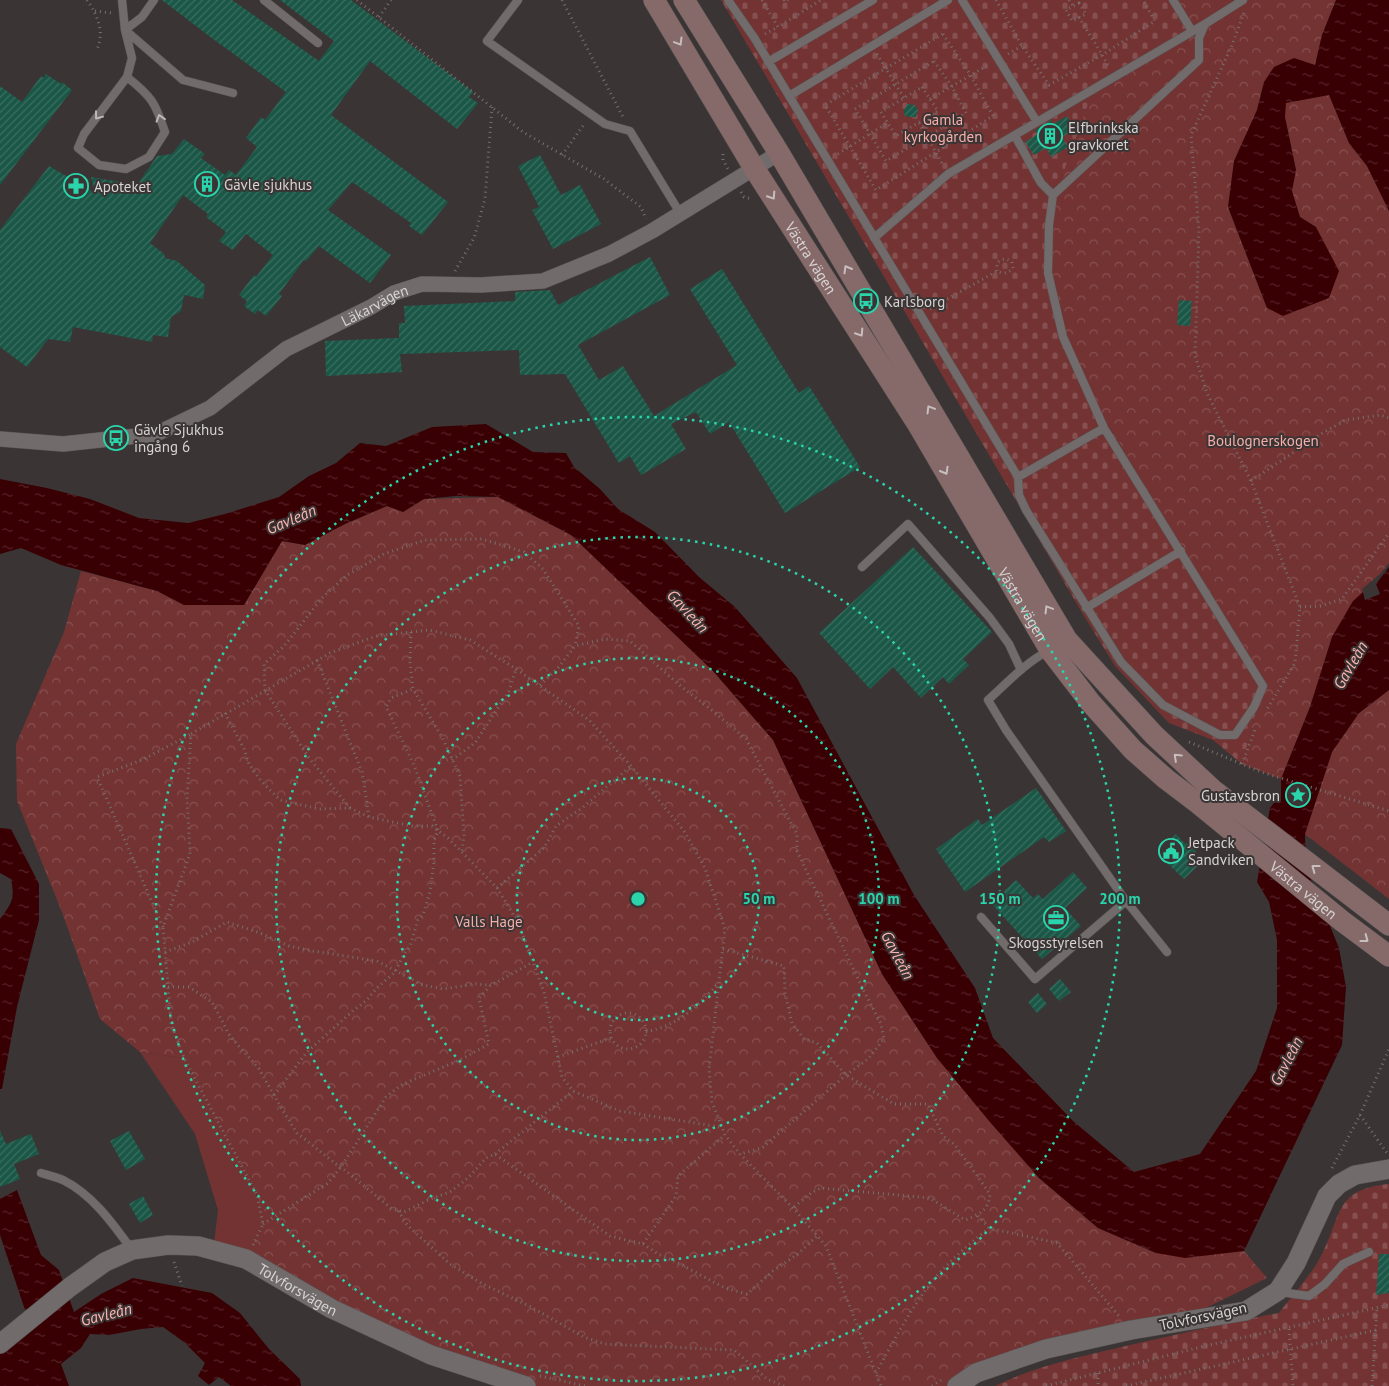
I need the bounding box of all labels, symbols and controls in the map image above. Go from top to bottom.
one-way arrow [672,36,682,45]
one-way arrow [95,110,103,119]
park label: Gamla kyrkogården [904,110,982,146]
one-way arrow [156,115,166,123]
place label: Elfbrinkska gravkoret [1068,118,1139,154]
building icon: Elfbrinkska gravkoret [1037,123,1063,149]
building icon: Gävle sjukhus [194,171,220,197]
pharmacy icon: Apoteket [63,173,89,199]
place label: Gävle sjukhus [224,175,312,194]
place label: Apoteket [94,177,151,196]
one-way arrow [766,190,775,199]
street label: Västra vägen [781,217,841,297]
one-way arrow [844,266,854,275]
street label: Läkarvägen [338,280,410,330]
bus stop icon: Karlsborg [853,288,879,314]
place label: Karlsborg [884,292,945,311]
one-way arrow [853,327,863,336]
one-way arrow [927,405,937,414]
place label: Gävle Sjukhus ingång 6 [134,420,224,456]
bus stop icon: Gävle Sjukhus ingång 6 [103,425,129,451]
park label: Boulognerskogen [1207,431,1319,450]
one-way arrow [939,465,949,474]
water label: Gavleån [263,500,319,538]
street label: Västra vägen [994,563,1052,644]
water label: Gavleån [663,585,713,637]
one-way arrow [1045,605,1055,614]
water label: Gavleån [1328,637,1372,693]
one-way arrow [1174,754,1183,763]
place icon: Gustavsbron [1285,782,1311,808]
place label: Gustavsbron [1201,786,1280,805]
place label: Jetpack Sandviken [1187,833,1254,869]
public building icon: Jetpack Sandviken [1158,838,1184,864]
street label: Västra vägen [1265,856,1341,923]
one-way arrow [1311,865,1321,874]
text: 50 m [743,889,775,908]
text: 100 m [858,889,900,908]
text: 150 m [979,889,1021,908]
text: 200 m [1099,889,1141,908]
centre of rings [629,890,647,908]
office icon: Skogsstyrelsen [1043,905,1069,931]
park label: Valls Hage [454,912,523,931]
water label: Gavleån [877,927,919,983]
place label: Skogsstyrelsen [1008,933,1104,952]
one-way arrow [1360,933,1369,942]
water label: Gavleån [1265,1033,1307,1089]
street label: Tolvforsvägen [255,1259,341,1320]
street label: Tolvforsvägen [1158,1297,1248,1335]
water label: Gavleån [78,1298,134,1330]

